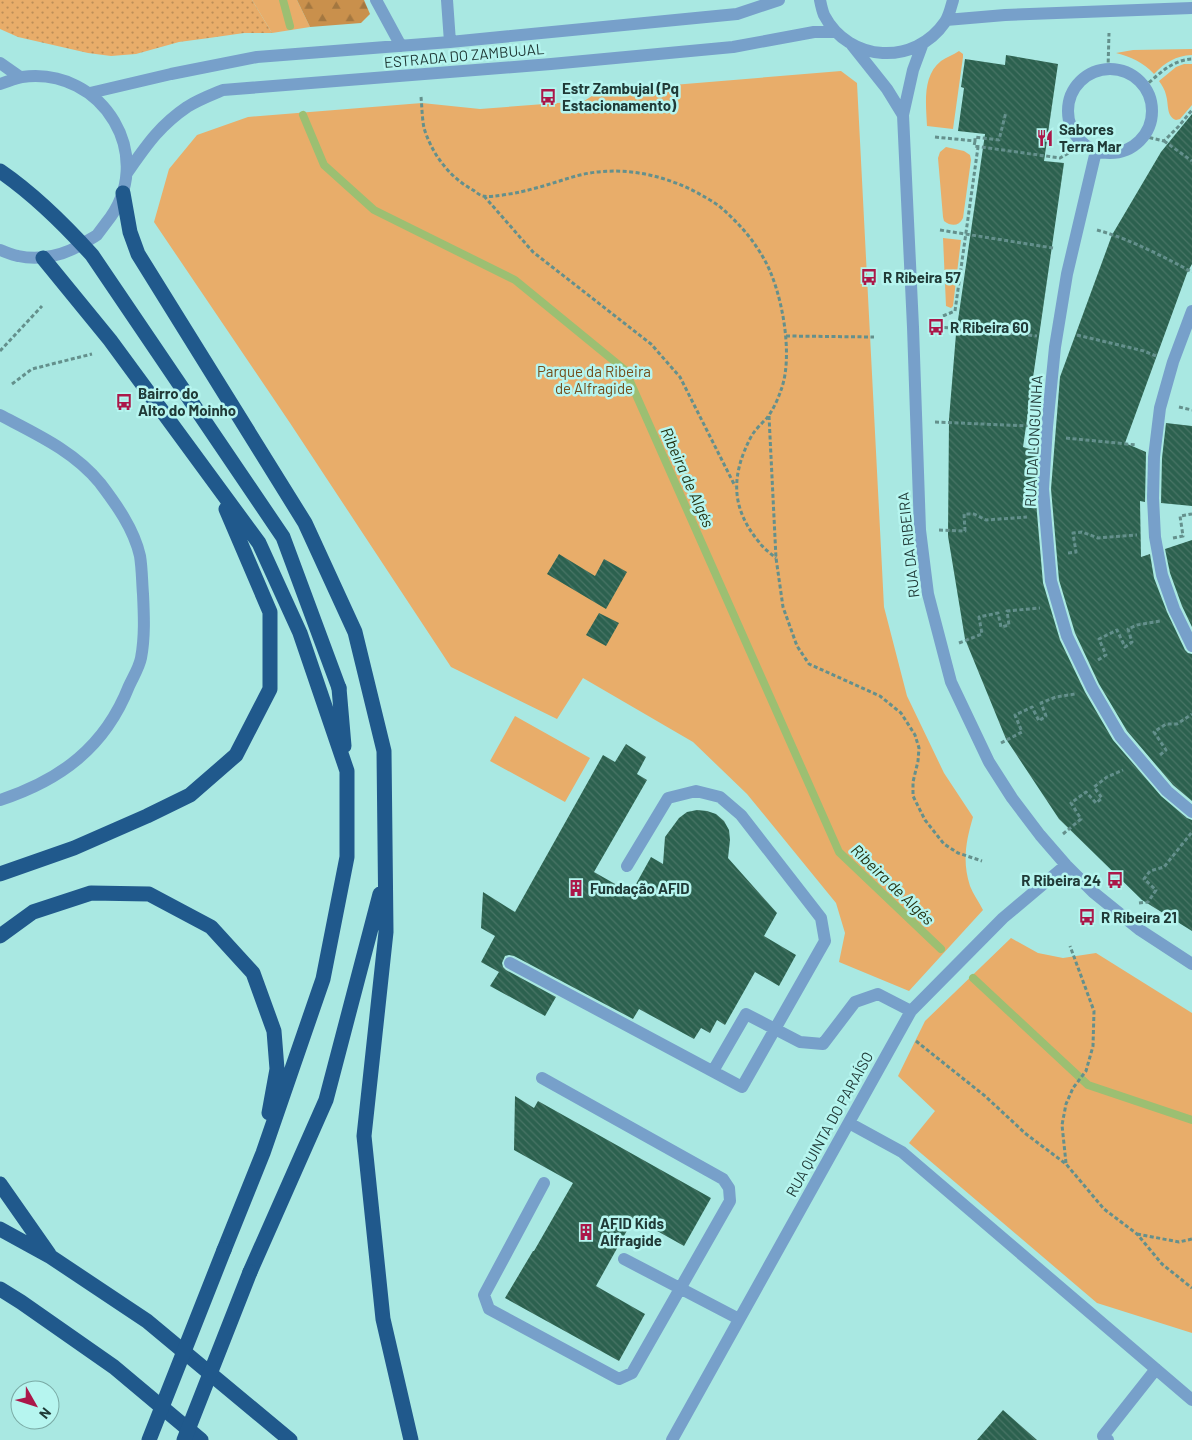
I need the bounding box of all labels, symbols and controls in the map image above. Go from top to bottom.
street label: ESTRADA DO ZAMBUJAL [383,39,545,71]
place label: Estr Zambujal (Pq Estacionamento) [562,79,679,114]
bus stop icon: Estr Zambujal (Pq Estacionamento) [538,87,558,107]
place label: Sabores Terra Mar [1059,120,1122,155]
restaurant icon: Sabores Terra Mar [1035,128,1055,148]
bus stop icon: R Ribeira 57 [859,267,879,287]
place label: R Ribeira 57 [883,268,961,286]
bus stop icon: R Ribeira 60 [926,317,946,337]
place label: R Ribeira 60 [950,318,1029,336]
park label: Parque da Ribeira de Alfragide [537,362,651,397]
street label: RUA DA LONGUINHA [1021,375,1045,507]
place label: Bairro do Alto do Moinho [138,384,236,419]
bus stop icon: Bairro do Alto do Moinho [114,392,134,412]
water label: Ribeira de Algés [657,424,719,531]
street label: RUA DA RIBEIRA [893,491,923,599]
water label: Ribeira de Algés [848,840,939,929]
bus stop icon: R Ribeira 24 [1105,870,1125,890]
place label: R Ribeira 24 [1021,871,1101,889]
building icon: Fundação AFID [566,878,586,898]
place label: Fundação AFID [590,879,690,897]
bus stop icon: R Ribeira 21 [1077,907,1097,927]
place label: R Ribeira 21 [1101,908,1177,926]
street label: RUA QUINTA DO PARAÍSO [782,1048,876,1200]
place label: AFID Kids Alfragide [600,1214,664,1249]
building icon: AFID Kids Alfragide [576,1222,596,1242]
north arrow [10,1380,60,1430]
text: N [36,1405,55,1422]

